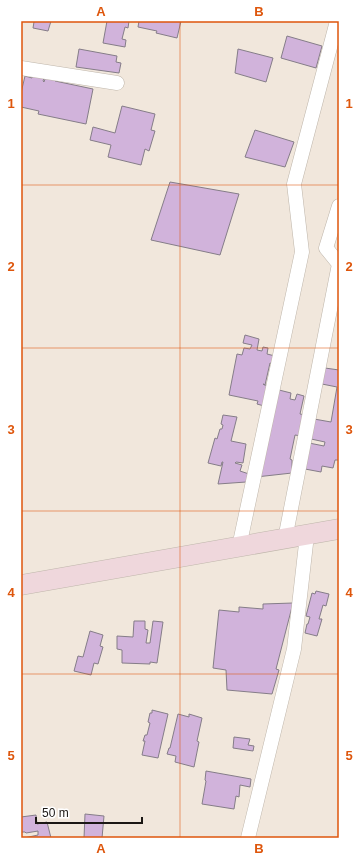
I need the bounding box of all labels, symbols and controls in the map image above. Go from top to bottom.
text: A [96,4,106,19]
text: B [254,4,264,19]
text: 1 [7,96,15,111]
text: 1 [345,96,353,111]
text: 2 [7,259,15,274]
text: 2 [345,259,353,274]
text: 3 [7,422,15,437]
text: 3 [345,422,353,437]
text: 4 [7,585,15,600]
text: 4 [345,585,353,600]
text: 5 [7,748,15,763]
text: 5 [345,748,353,763]
scale bar [36,799,142,825]
text: 50 m [42,806,69,820]
text: A [96,841,106,856]
text: B [254,841,264,856]

